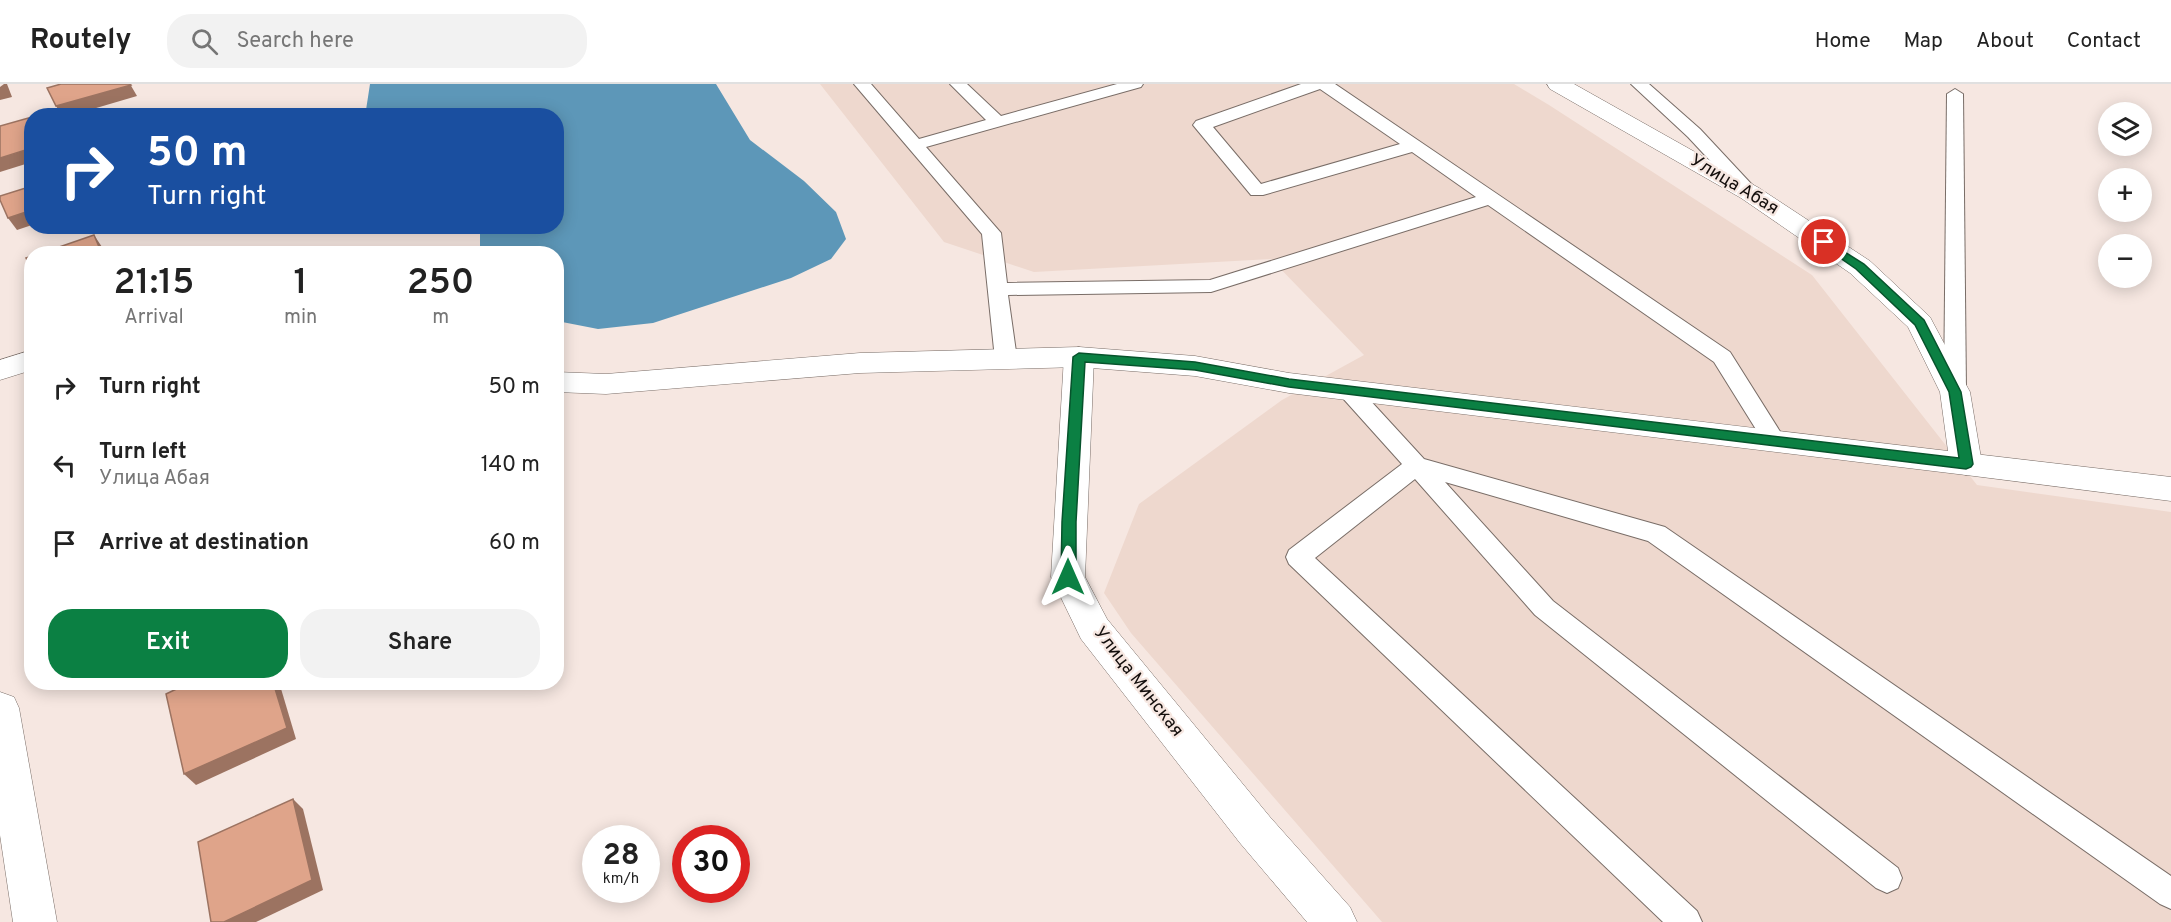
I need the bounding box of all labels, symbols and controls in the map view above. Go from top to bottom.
search box [167,14,587,68]
text: Routely [30,23,131,59]
icon: search [188,25,221,58]
text: Search here [236,28,354,55]
text: Home [1815,28,1871,55]
text: Map [1904,28,1943,55]
text: About [1976,28,2034,55]
text: Contact [2067,28,2141,55]
map controls [2098,102,2152,288]
button: layers [2098,102,2152,156]
text: 50 m [147,128,248,181]
icon: right [48,132,126,210]
street label: Улица Абая [1685,149,1783,221]
button: + [2098,168,2152,222]
text: Turn right [147,180,266,214]
pin [1798,216,1849,267]
icon: arrive [1807,225,1840,258]
button: − [2098,234,2152,288]
text: 21:15 [114,261,194,307]
text: 1 [294,261,308,307]
text: 250 [407,261,474,307]
text: Arrival [124,305,184,331]
text: min [284,305,317,331]
text: m [432,305,449,331]
icon: right [48,371,81,404]
text: Turn right [99,374,201,401]
text: 50 m [488,374,540,401]
text: Turn left [99,439,187,466]
icon: left [48,449,81,482]
text: 140 m [481,452,540,479]
text: Улица Абая [99,466,210,492]
icon: arrive [48,527,81,560]
text: Arrive at destination [99,530,309,557]
text: 60 m [489,530,540,557]
position arrow [1036,545,1100,609]
button: Exit [48,609,288,678]
button: Share [300,609,540,678]
street label: Улица Минская [1088,622,1188,742]
speed limit sign: 30 [672,825,750,903]
text: 28 [602,838,640,875]
text: km/h [603,870,639,889]

